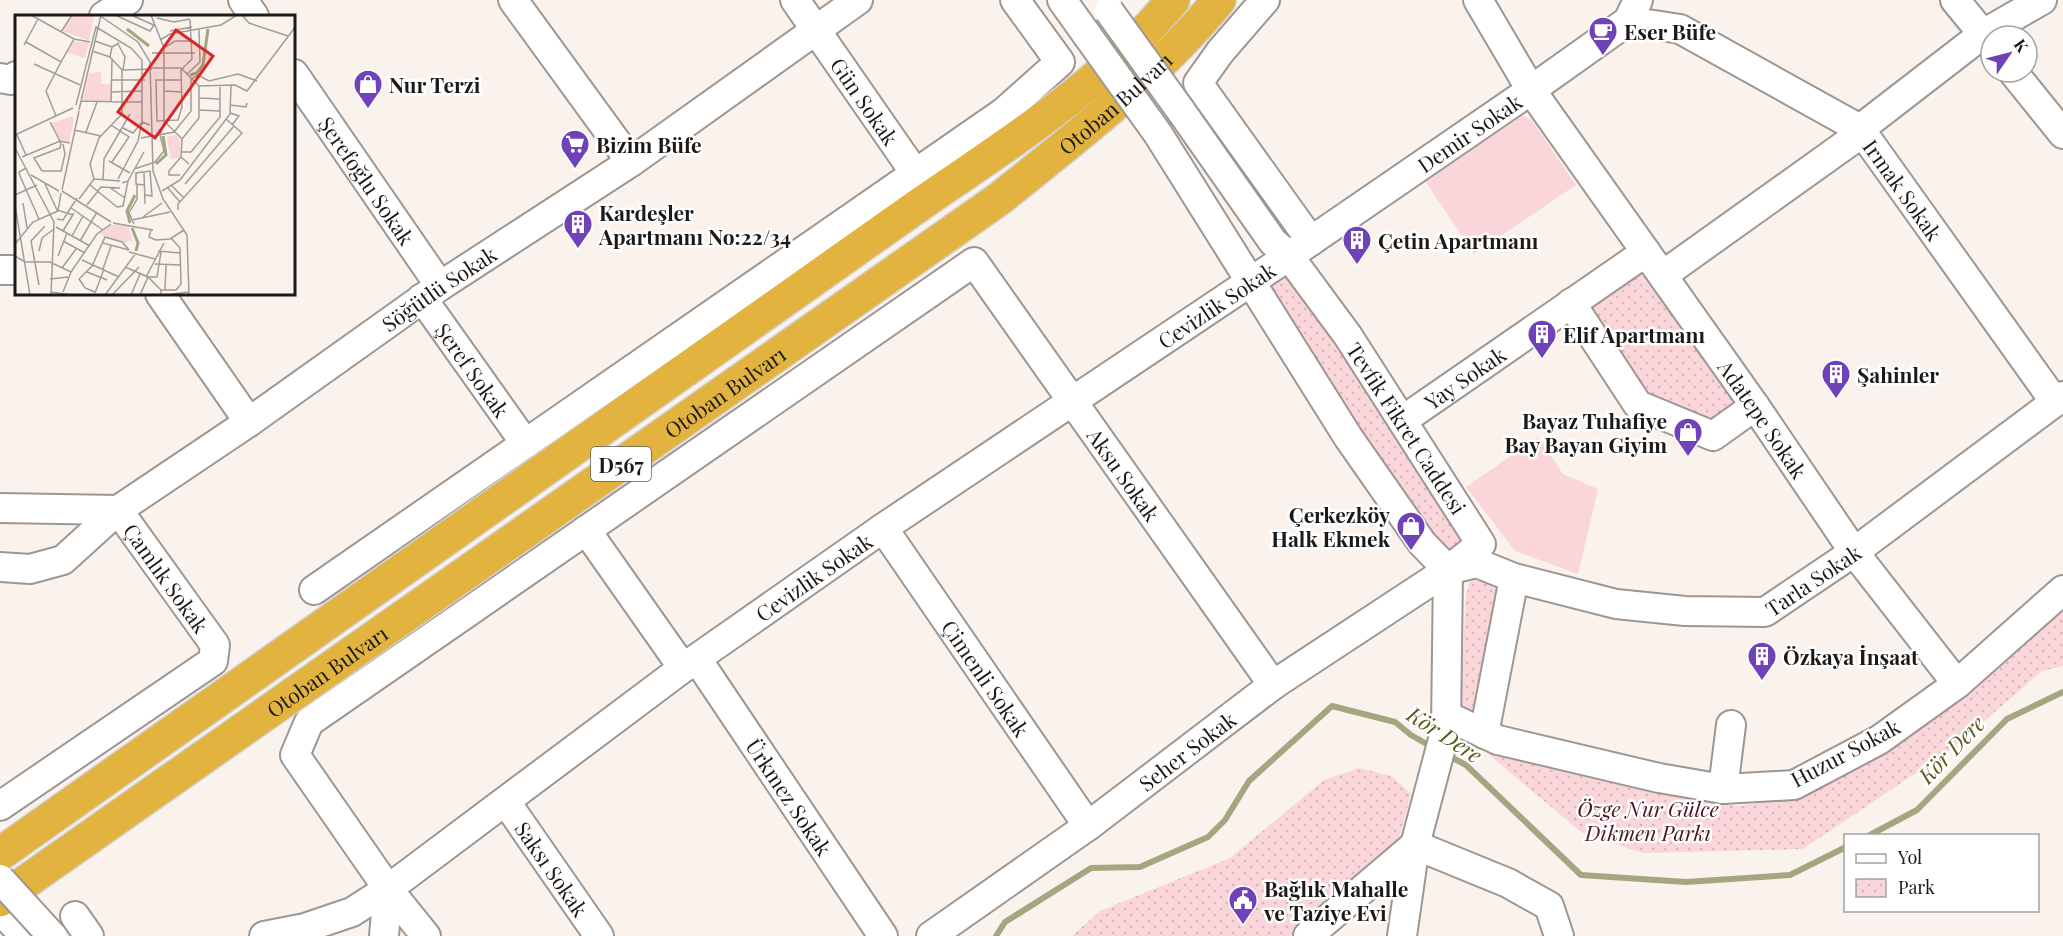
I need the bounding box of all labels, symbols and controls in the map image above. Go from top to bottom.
inset map [15,15,296,296]
cafe icon: Eser Büfe [1587,15,1619,57]
place label: Eser Büfe [1624,17,1716,45]
north arrow [1979,24,2039,84]
text: K [2010,34,2034,56]
street label: Otoban Bulvarı [1052,46,1178,160]
street label: Gün Sokak [825,52,906,151]
shop icon: Nur Terzi [352,68,384,110]
place label: Nur Terzi [389,70,481,98]
street label: Demir Sokak [1411,86,1527,178]
street label: Şerefoğlu Sokak [313,110,422,250]
supermarket icon: Bizim Büfe [559,128,591,170]
place label: Bizim Büfe [596,130,702,158]
street label: Irmak Sokak [1858,133,1949,246]
place label: Kardeşler Apartmanı No:22/34 [598,198,791,250]
building icon: Kardeşler Apartmanı No:22/34 [562,208,594,250]
building icon: Çetin Apartmanı [1341,224,1373,266]
place label: Çetin Apartmanı [1378,226,1539,254]
street label: Söğütlü Sokak [376,239,502,337]
street label: Cevizlik Sokak [1152,255,1281,354]
street label: Şeref Sokak [430,317,516,423]
building icon: Elif Apartmanı [1526,318,1558,360]
place label: Elif Apartmanı [1563,320,1705,348]
street label: Tevfik Fikret Caddesi [1341,337,1473,519]
street label: Otoban Bulvarı [658,339,791,444]
street label: Yay Sokak [1418,339,1511,416]
street label: Adatepe Sokak [1712,353,1814,484]
building icon: Şahinler [1820,358,1852,400]
place label: Şahinler [1857,360,1939,388]
place label: Bayaz Tuhafiye Bay Bayan Giyim [1504,406,1667,458]
shop icon: Bayaz Tuhafiye Bay Bayan Giyim [1672,416,1704,458]
street label: Aksu Sokak [1081,421,1167,527]
road number: D567 [591,447,651,481]
place label: Çerkezköy Halk Ekmek [1271,500,1391,552]
shop icon: Çerkezköy Halk Ekmek [1395,510,1427,552]
street label: Çamlık Sokak [118,517,216,638]
street label: Cevizlik Sokak [750,526,878,627]
street label: Tarla Sokak [1759,537,1866,622]
street label: Çimenli Sokak [936,614,1036,742]
street label: Otoban Bulvarı [260,619,393,723]
building icon: Özkaya İnşaat [1746,640,1778,682]
place label: Özkaya İnşaat [1783,642,1919,670]
water label: Kör Dere [1401,698,1489,770]
street label: Seher Sokak [1133,704,1241,797]
water label: Kör Dere [1910,708,1991,790]
street label: Huzur Sokak [1785,711,1905,793]
street label: Ürkmez Sokak [740,733,839,861]
park label: Özge Nur Gülce Dikmen Parkı [1577,794,1719,846]
street label: Saksı Sokak [509,815,595,922]
legend [1844,834,2039,912]
text: Yol [1897,845,1922,869]
place label: Bağlık Mahalle ve Taziye Evi [1263,874,1408,926]
text: Park [1898,875,1935,899]
public building icon: Bağlık Mahalle ve Taziye Evi [1227,884,1259,926]

